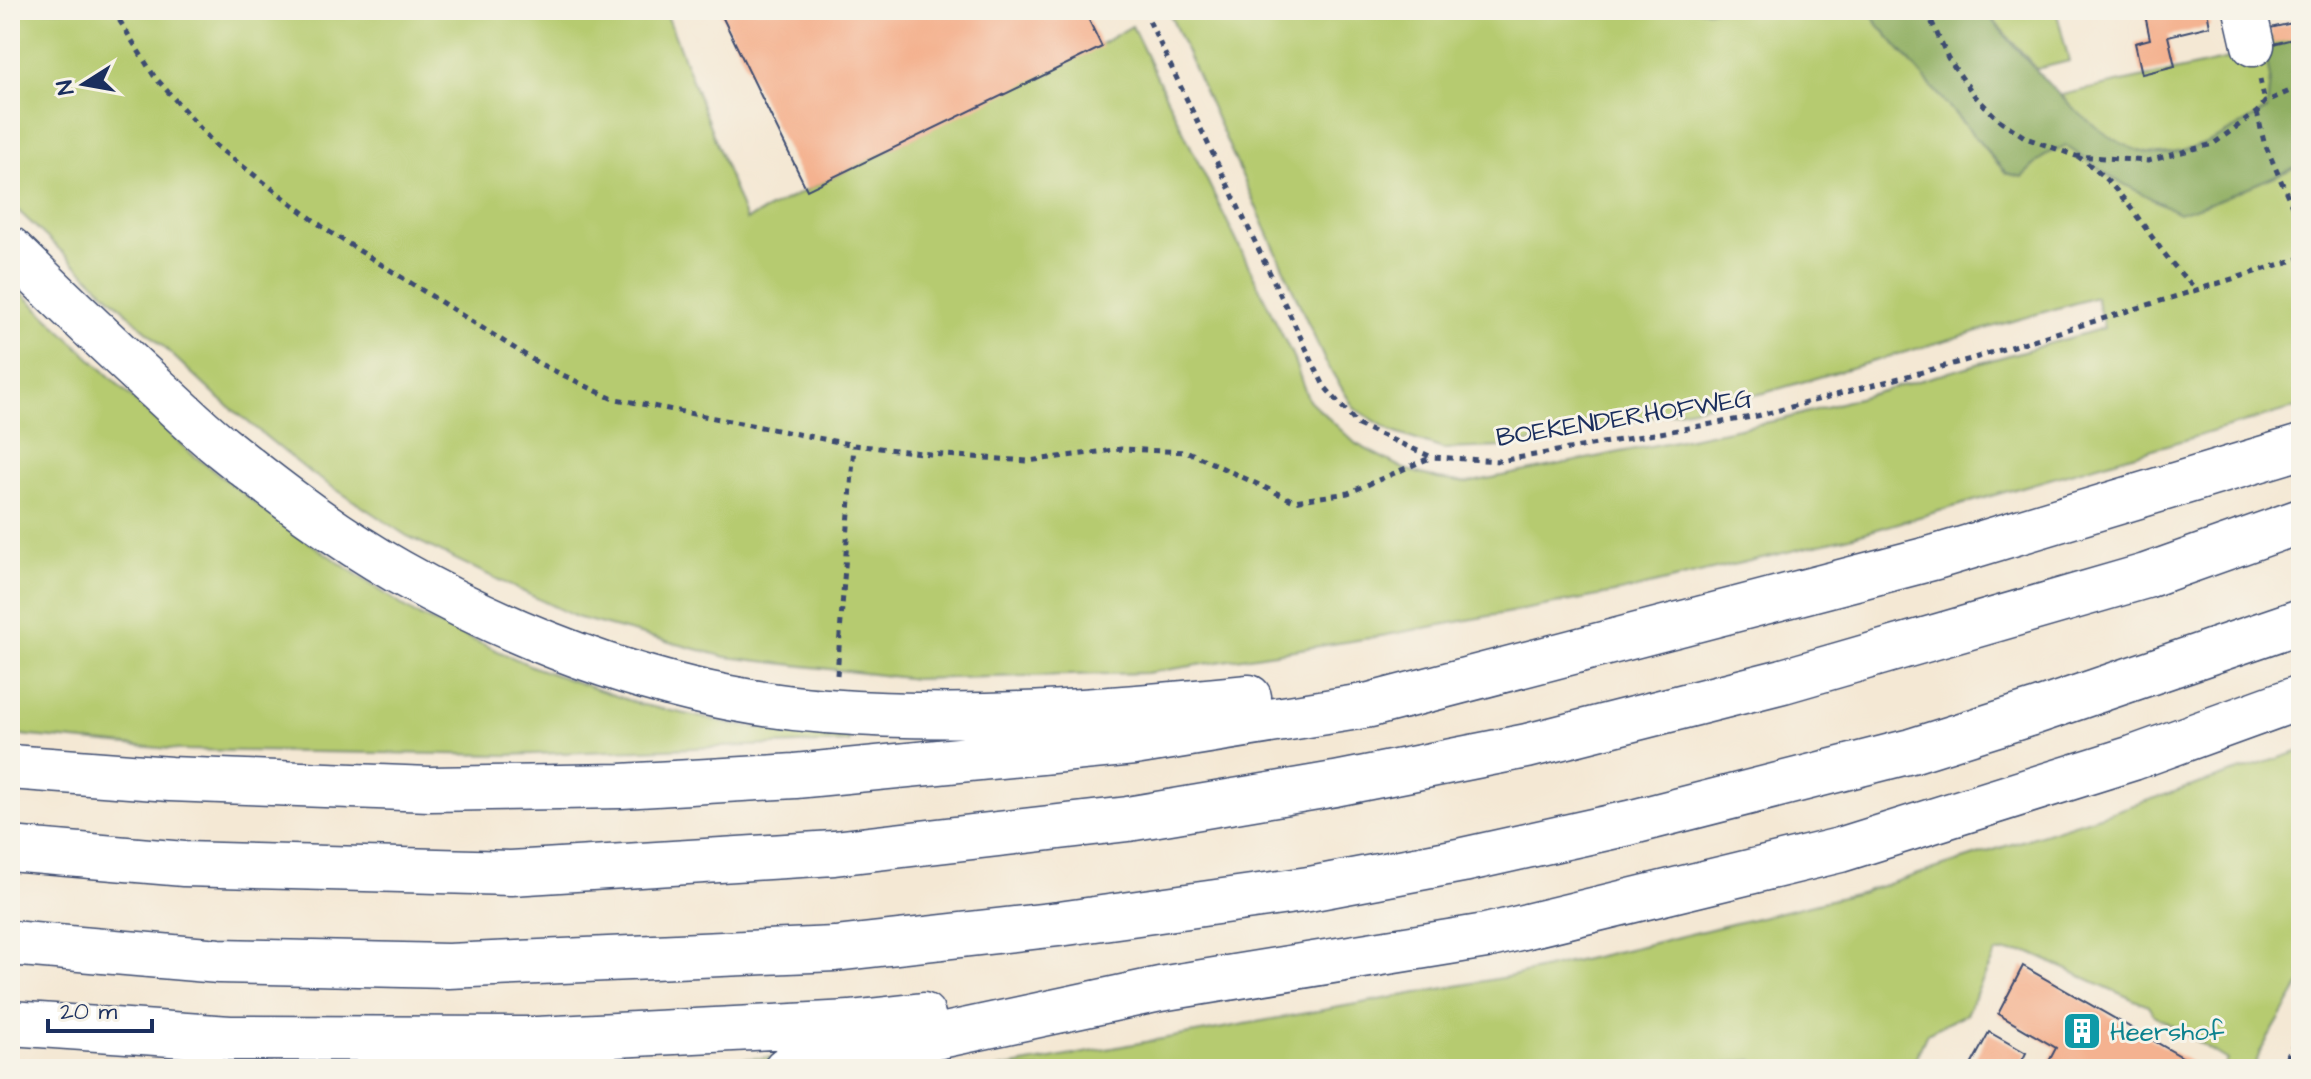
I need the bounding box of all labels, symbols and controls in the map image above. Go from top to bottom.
north arrow [44,44,124,124]
text: N [49,78,82,97]
street label: BOEKENDERHOFWEG [1494,380,1755,456]
scale bar [48,983,152,1033]
text: 20 m [60,995,117,1029]
building icon: Heershof [2061,1010,2103,1052]
place label: Heershof [2110,1014,2225,1050]

